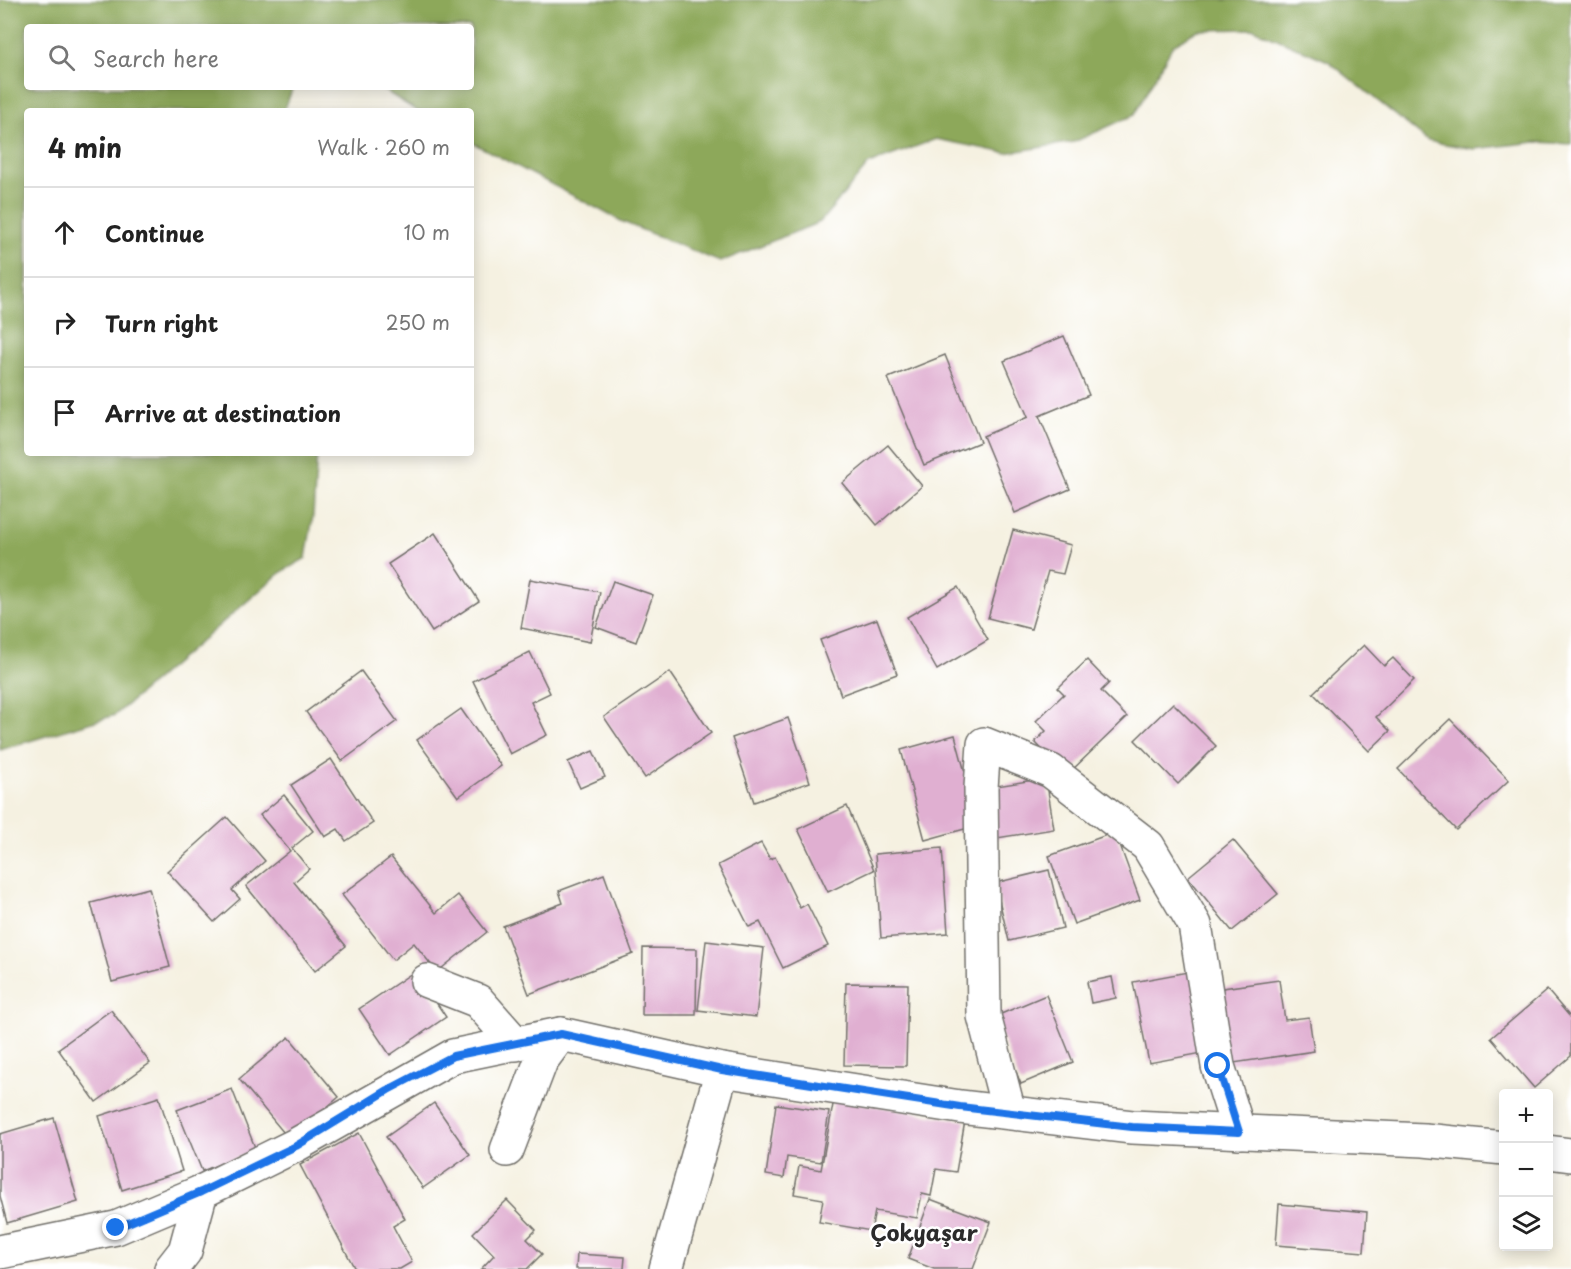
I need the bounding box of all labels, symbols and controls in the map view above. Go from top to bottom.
search box [24,24,474,90]
icon: search [45,41,78,74]
text: Search here [93,41,219,74]
text: 4 min [48,128,122,167]
text: Walk · 260 m [317,132,450,162]
icon: ahead [48,216,81,249]
text: Continue [105,216,204,249]
text: 10 m [403,217,450,247]
icon: right [48,306,81,339]
text: Turn right [105,306,218,339]
text: 250 m [386,307,450,337]
icon: arrive [48,396,81,429]
text: Arrive at destination [105,396,341,429]
route start [1204,1052,1230,1078]
map controls [1499,1089,1553,1251]
button: + [1499,1089,1553,1143]
button: − [1499,1143,1553,1197]
button: layers [1499,1197,1553,1251]
route end [102,1214,128,1240]
district label: Çokyaşar [870,1215,978,1248]

